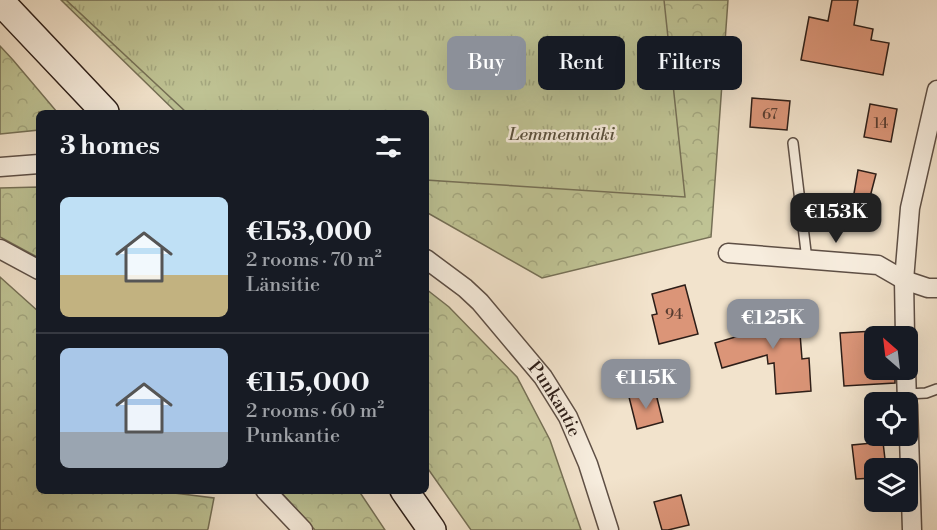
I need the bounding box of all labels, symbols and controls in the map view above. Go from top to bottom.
chip: Buy [447,36,526,90]
chip: Rent [538,36,625,90]
chip: Filters [637,36,742,90]
house number: 67 [762,105,778,124]
house number: 14 [874,114,888,133]
park label: Lemmenmäki [508,123,616,146]
text: 3 homes [60,130,160,162]
icon: filters [372,130,405,163]
pin: €153K [794,193,878,244]
text: €153K [804,200,868,225]
text: €153,000 [246,216,372,248]
icon: home [108,221,180,293]
text: 2 rooms · 70 m² [246,248,382,273]
text: Länsitie [246,273,320,298]
pin: €125K [731,299,815,350]
house number: 94 [665,305,683,324]
text: €125K [741,306,805,331]
north arrow [864,326,918,380]
map controls [864,326,918,512]
street label: Punkantie [523,357,586,440]
pin: €115K [604,359,688,410]
text: €115K [615,366,677,391]
text: €115,000 [246,367,370,399]
icon: home [108,372,180,444]
button: locate [864,392,918,446]
text: 2 rooms · 60 m² [246,399,384,424]
text: Punkantie [246,424,340,449]
button: layers [864,458,918,512]

